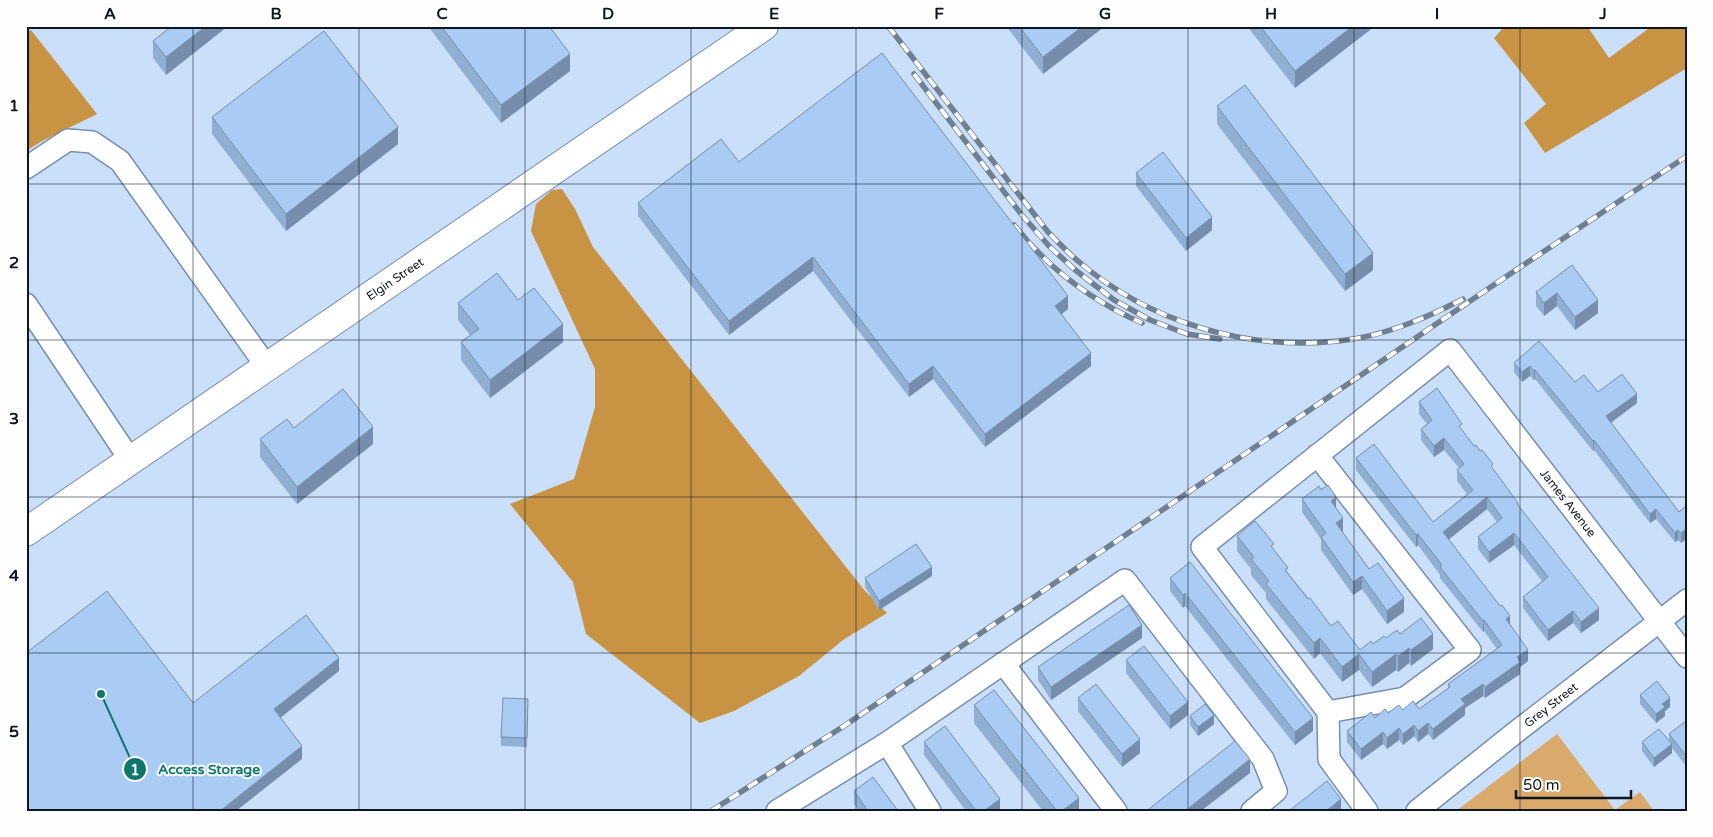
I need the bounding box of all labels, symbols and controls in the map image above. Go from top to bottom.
text: A [104,4,116,24]
text: B [270,4,282,24]
text: C [436,4,448,24]
text: D [602,4,614,24]
text: E [769,4,779,24]
text: F [934,4,944,24]
text: G [1099,4,1111,24]
text: H [1265,4,1277,24]
text: I [1435,4,1439,24]
text: J [1598,4,1607,24]
text: 1 [9,96,19,116]
text: 2 [9,253,19,273]
street label: Elgin Street [364,255,427,303]
text: 3 [9,409,19,429]
street label: James Avenue [1537,466,1599,540]
text: 4 [9,566,19,586]
street label: Grey Street [1521,679,1581,730]
text: 5 [9,722,19,742]
callout: Access Storage [123,755,270,784]
text: 1 [130,761,140,779]
text: Access Storage [158,761,260,778]
scale bar [1516,767,1630,799]
text: 50 m [1523,776,1560,794]

